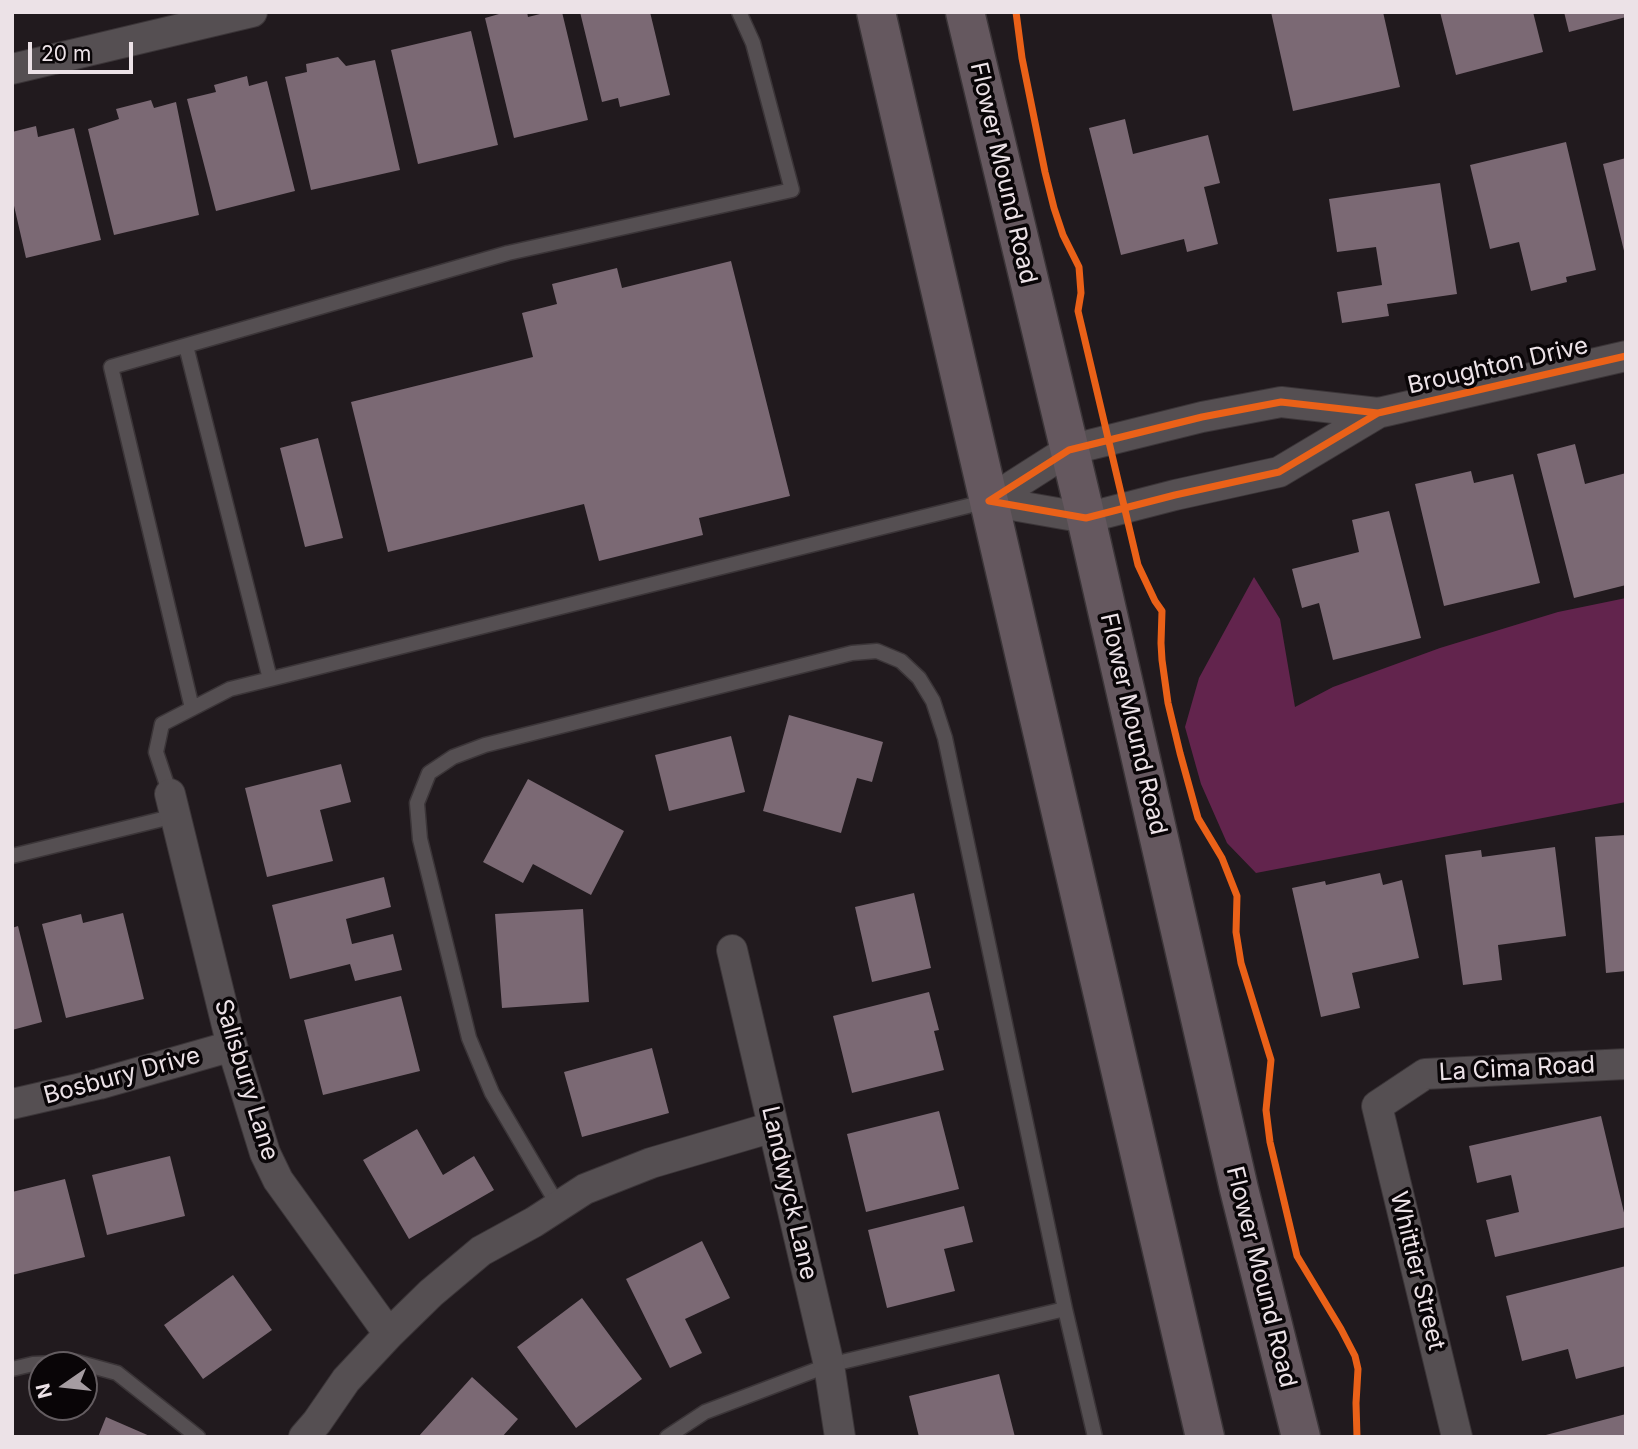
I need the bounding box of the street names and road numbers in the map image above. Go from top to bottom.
street label: Flower Mound Road [963,59,1043,287]
street label: Broughton Drive [1405,331,1591,401]
street label: Flower Mound Road [1093,610,1173,838]
street label: Salisbury Lane [208,996,284,1164]
street label: Bosbury Drive [41,1041,203,1111]
street label: La Cima Road [1438,1051,1596,1087]
street label: Landwyck Lane [755,1103,823,1283]
street label: Flower Mound Road [1220,1164,1302,1390]
street label: Whittier Street [1383,1189,1451,1353]

